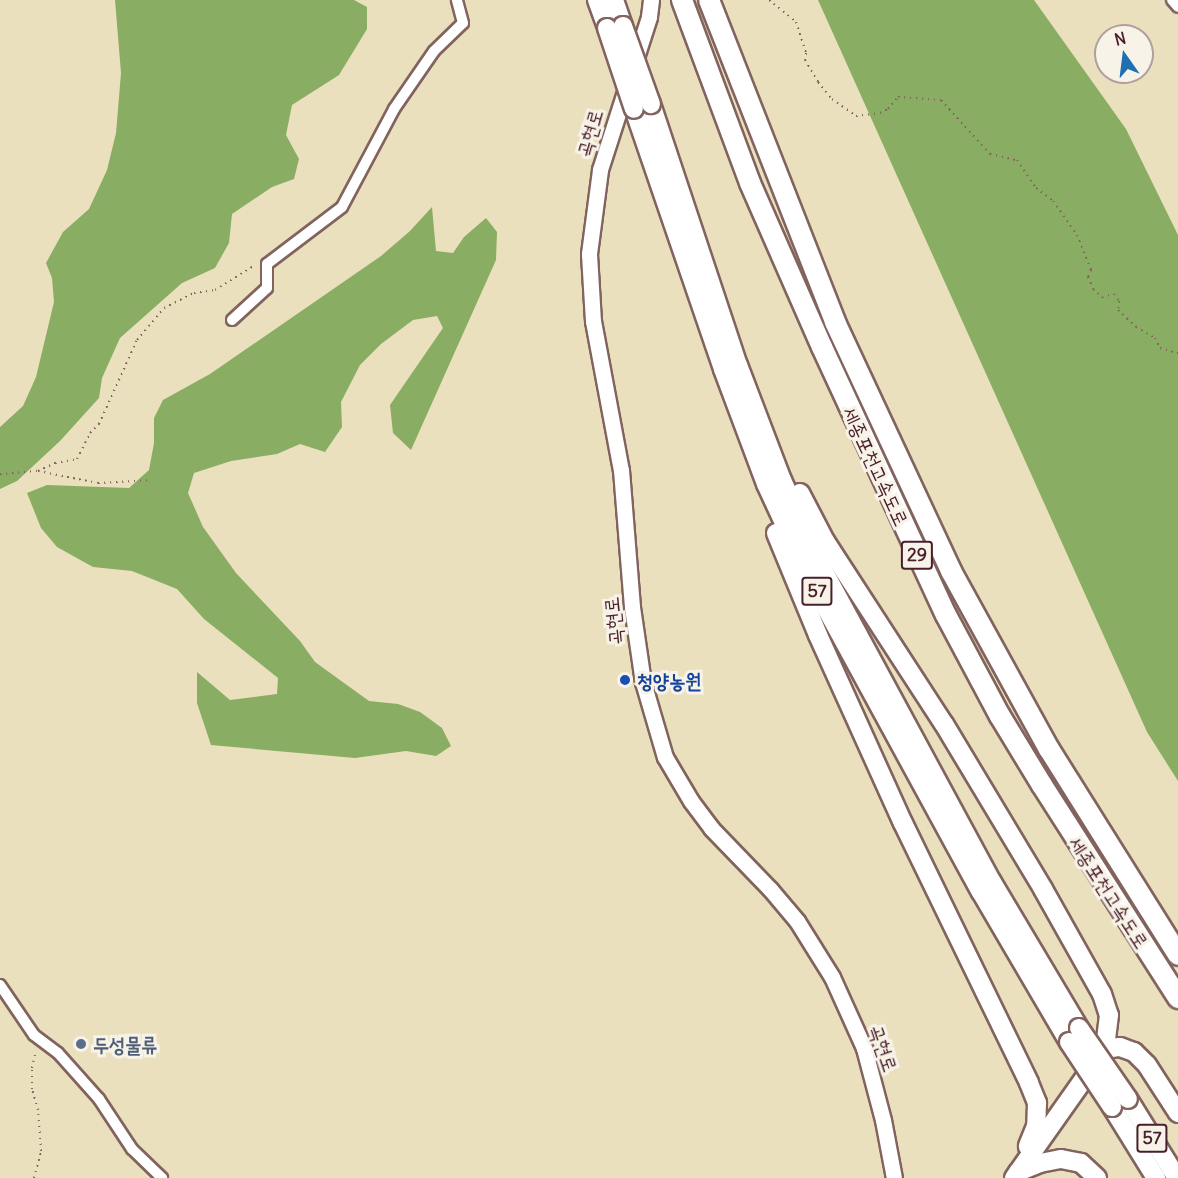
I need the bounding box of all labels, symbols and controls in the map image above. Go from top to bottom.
north arrow [1094,24,1154,84]
text: N [1112,27,1128,50]
street label: 곡현로 [571,106,607,160]
street label: 세종포천고속도로 [838,403,914,529]
road number: 29 [900,540,934,570]
road number: 57 [800,576,834,606]
street label: 곡현로 [599,596,627,646]
place label: 청양농원 [637,668,701,692]
marker: 청양농원 [618,673,632,687]
street label: 세종포천고속도로 [1064,831,1154,953]
street label: 곡현로 [865,1021,903,1075]
place label: 두성물류 [93,1032,157,1056]
marker: 두성물류 [74,1037,88,1051]
road number: 57 [1136,1123,1168,1153]

